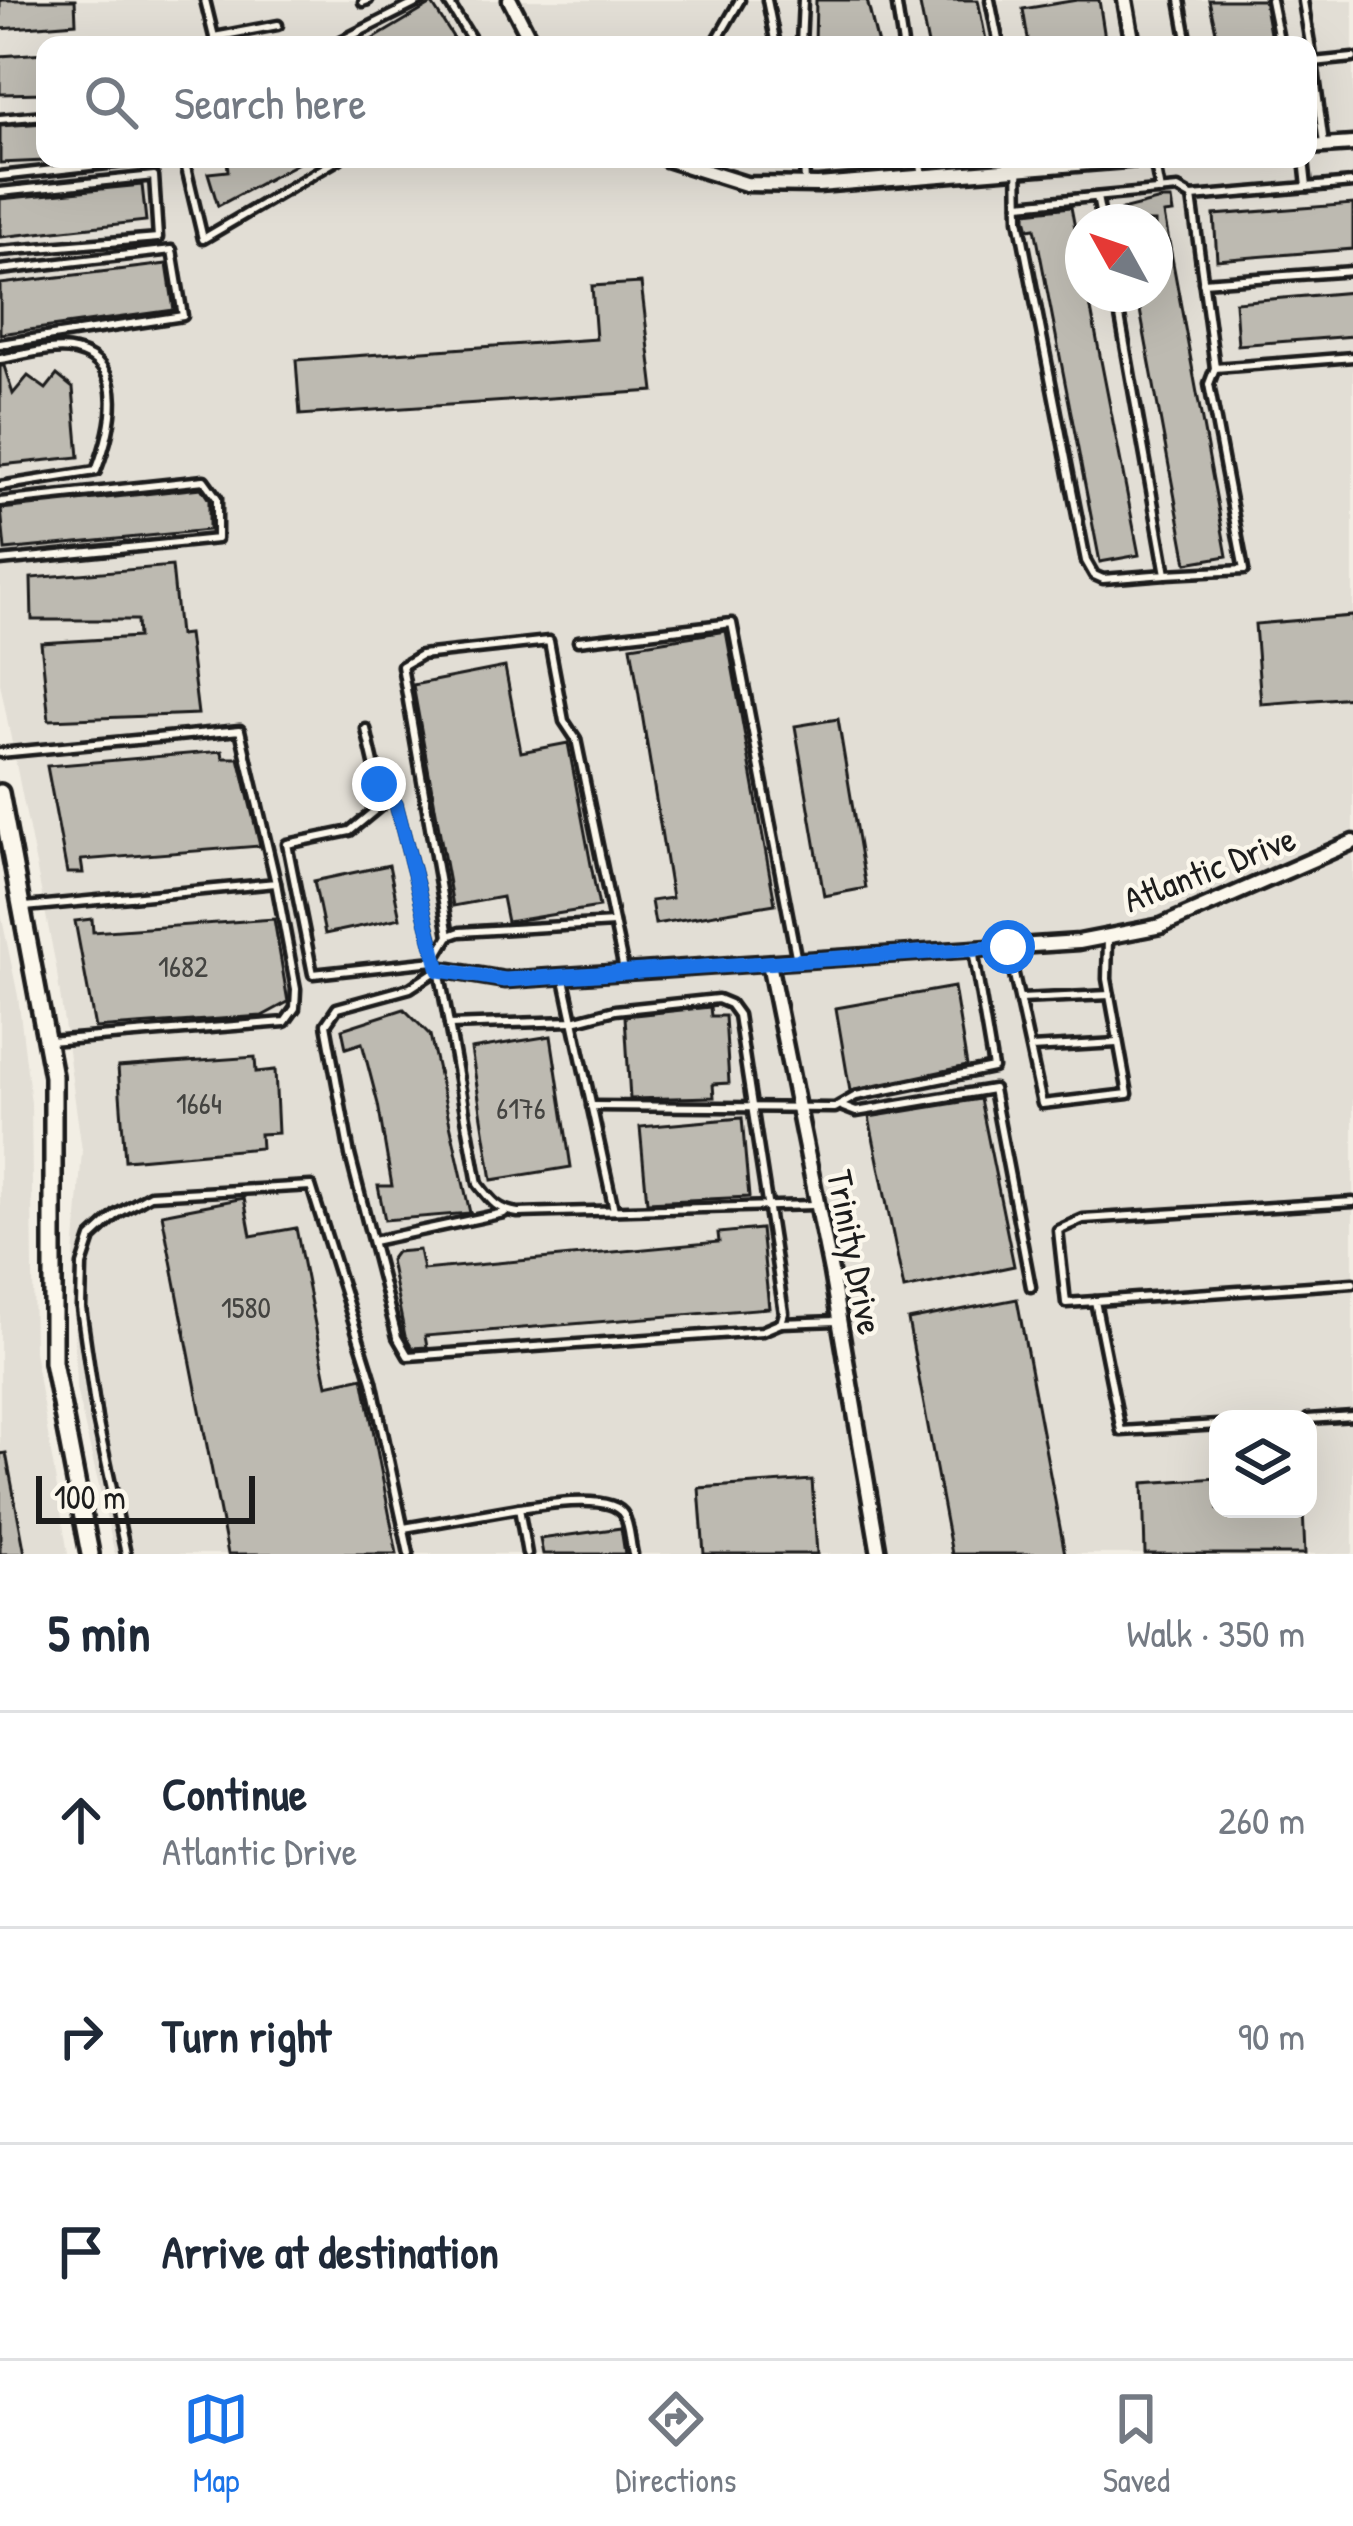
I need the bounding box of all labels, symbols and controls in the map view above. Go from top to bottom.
search box [36,36,1317,168]
icon: search [78,69,144,135]
text: Search here [174,72,366,133]
north arrow [1065,204,1173,312]
route end [352,757,406,811]
street label: Atlantic Drive [1116,813,1302,923]
route start [981,920,1035,974]
house number: 1682 [158,946,208,986]
house number: 1664 [176,1083,222,1123]
house number: 6176 [496,1088,546,1128]
street label: Trinity Drive [816,1165,896,1339]
house number: 1580 [221,1287,271,1327]
map controls [1209,1410,1317,1518]
button: layers [1209,1410,1317,1518]
scale bar [36,1470,255,1523]
text: 100 m [54,1475,126,1519]
text: 5 min [48,1598,150,1667]
text: Walk · 350 m [1126,1606,1305,1659]
text: Continue [162,1763,307,1824]
icon: ahead [48,1787,114,1853]
text: 260 m [1218,1793,1305,1846]
text: Atlantic Drive [162,1824,357,1877]
icon: right [48,2003,114,2069]
text: Turn right [162,2005,331,2066]
text: 90 m [1238,2009,1305,2062]
icon: arrive [48,2219,114,2285]
text: Arrive at destination [162,2221,499,2282]
tab: Map [183,2386,249,2502]
tab: Directions [615,2386,737,2502]
tab: Saved [1103,2386,1170,2502]

